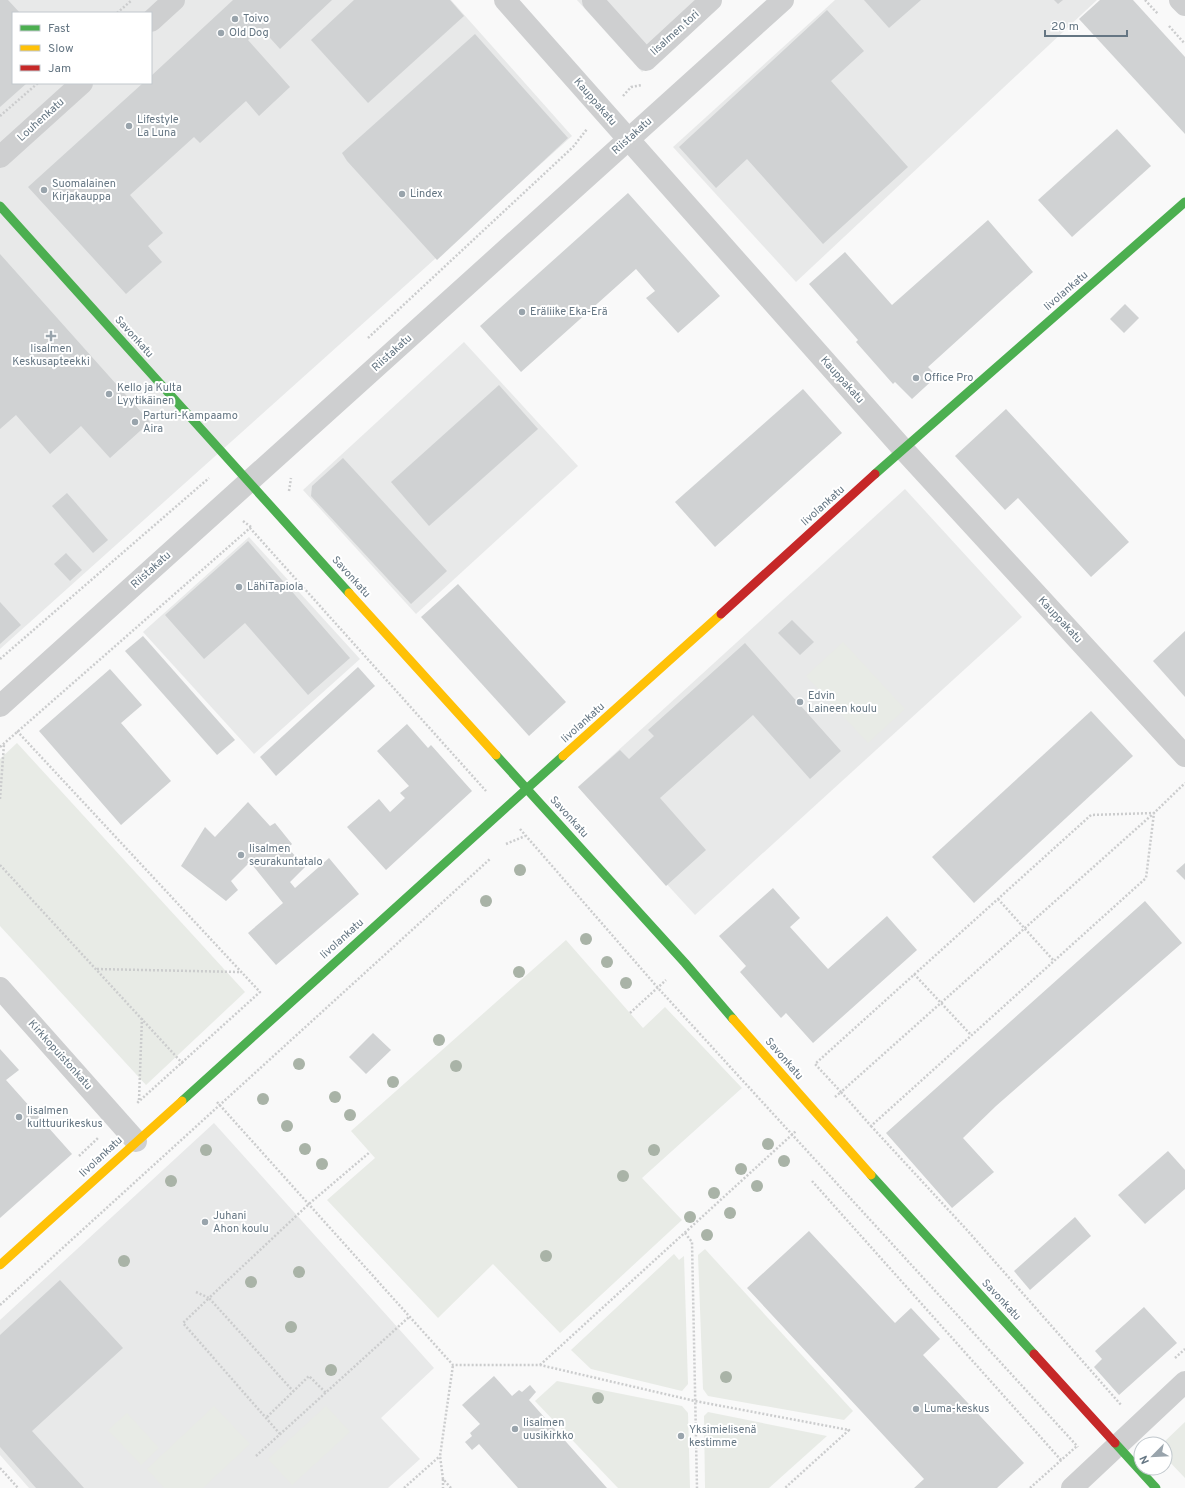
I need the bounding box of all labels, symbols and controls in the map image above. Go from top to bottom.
street label: Iisalmen tori [648,7,702,59]
legend [12,12,152,84]
place label: Toivo [243,12,269,26]
scale bar [1045,12,1127,38]
marker: Toivo [230,14,240,24]
text: 20 m [1051,19,1079,35]
text: Fast [48,21,70,37]
place label: Old Dog [229,26,269,40]
marker: Old Dog [216,28,226,38]
text: Slow [48,41,74,57]
text: Jam [48,61,71,77]
street label: Kauppakatu [570,75,620,129]
street label: Louhenkatu [15,95,67,145]
place label: Lifestyle La Luna [137,113,179,140]
street label: Riistakatu [609,114,655,158]
marker: Lifestyle La Luna [124,121,134,131]
place label: Suomalainen Kirjakauppa [52,177,116,204]
marker: Suomalainen Kirjakauppa [39,185,49,195]
place label: Lindex [410,187,443,201]
marker: Lindex [397,189,407,199]
street label: Iivolankatu [1041,268,1091,314]
place label: Eräliike Eka-Erä [530,305,608,319]
marker: Eräliike Eka-Erä [517,307,527,317]
street label: Savonkatu [112,313,156,361]
marker: Iisalmen Keskusapteekki [46,331,56,341]
street label: Riistakatu [369,331,415,375]
place label: Iisalmen Keskusapteekki [12,342,90,369]
street label: Kauppakatu [817,353,867,407]
place label: Office Pro [924,371,973,385]
marker: Office Pro [911,373,921,383]
place label: Kello ja Kulta Lyytikäinen [117,381,182,408]
marker: Kello ja Kulta Lyytikäinen [104,389,114,399]
place label: Parturi-Kampaamo Aira [143,409,238,436]
marker: Parturi-Kampaamo Aira [130,417,140,427]
street label: Iivolankatu [798,483,848,529]
street label: Riistakatu [128,548,174,592]
street label: Savonkatu [329,553,373,601]
place label: LähiTapiola [247,580,304,594]
marker: LähiTapiola [234,582,244,592]
street label: Kauppakatu [1035,594,1085,646]
place label: Edvin Laineen koulu [808,689,877,716]
marker: Edvin Laineen koulu [795,697,805,707]
street label: Iivolankatu [558,700,608,746]
street label: Savonkatu [547,793,591,841]
place label: Iisalmen seurakuntatalo [249,842,323,869]
marker: Iisalmen seurakuntatalo [236,850,246,860]
street label: Iivolankatu [317,916,367,962]
street label: Kirkkopuistonkatu [25,1017,95,1093]
street label: Savonkatu [762,1035,806,1083]
place label: Iisalmen kulttuurikeskus [27,1104,103,1131]
marker: Iisalmen kulttuurikeskus [14,1112,24,1122]
street label: Iivolankatu [77,1134,125,1180]
place label: Juhani Ahon koulu [213,1209,269,1236]
marker: Juhani Ahon koulu [200,1217,210,1227]
street label: Savonkatu [978,1276,1024,1324]
place label: Luma-keskus [924,1402,989,1416]
marker: Luma-keskus [911,1404,921,1414]
place label: Iisalmen uusikirkko [523,1416,574,1443]
place label: Yksimielisenä kestimme [689,1423,757,1450]
marker: Iisalmen uusikirkko [510,1424,520,1434]
marker: Yksimielisenä kestimme [676,1431,686,1441]
north arrow [1133,1436,1173,1476]
text: N [1137,1453,1153,1466]

